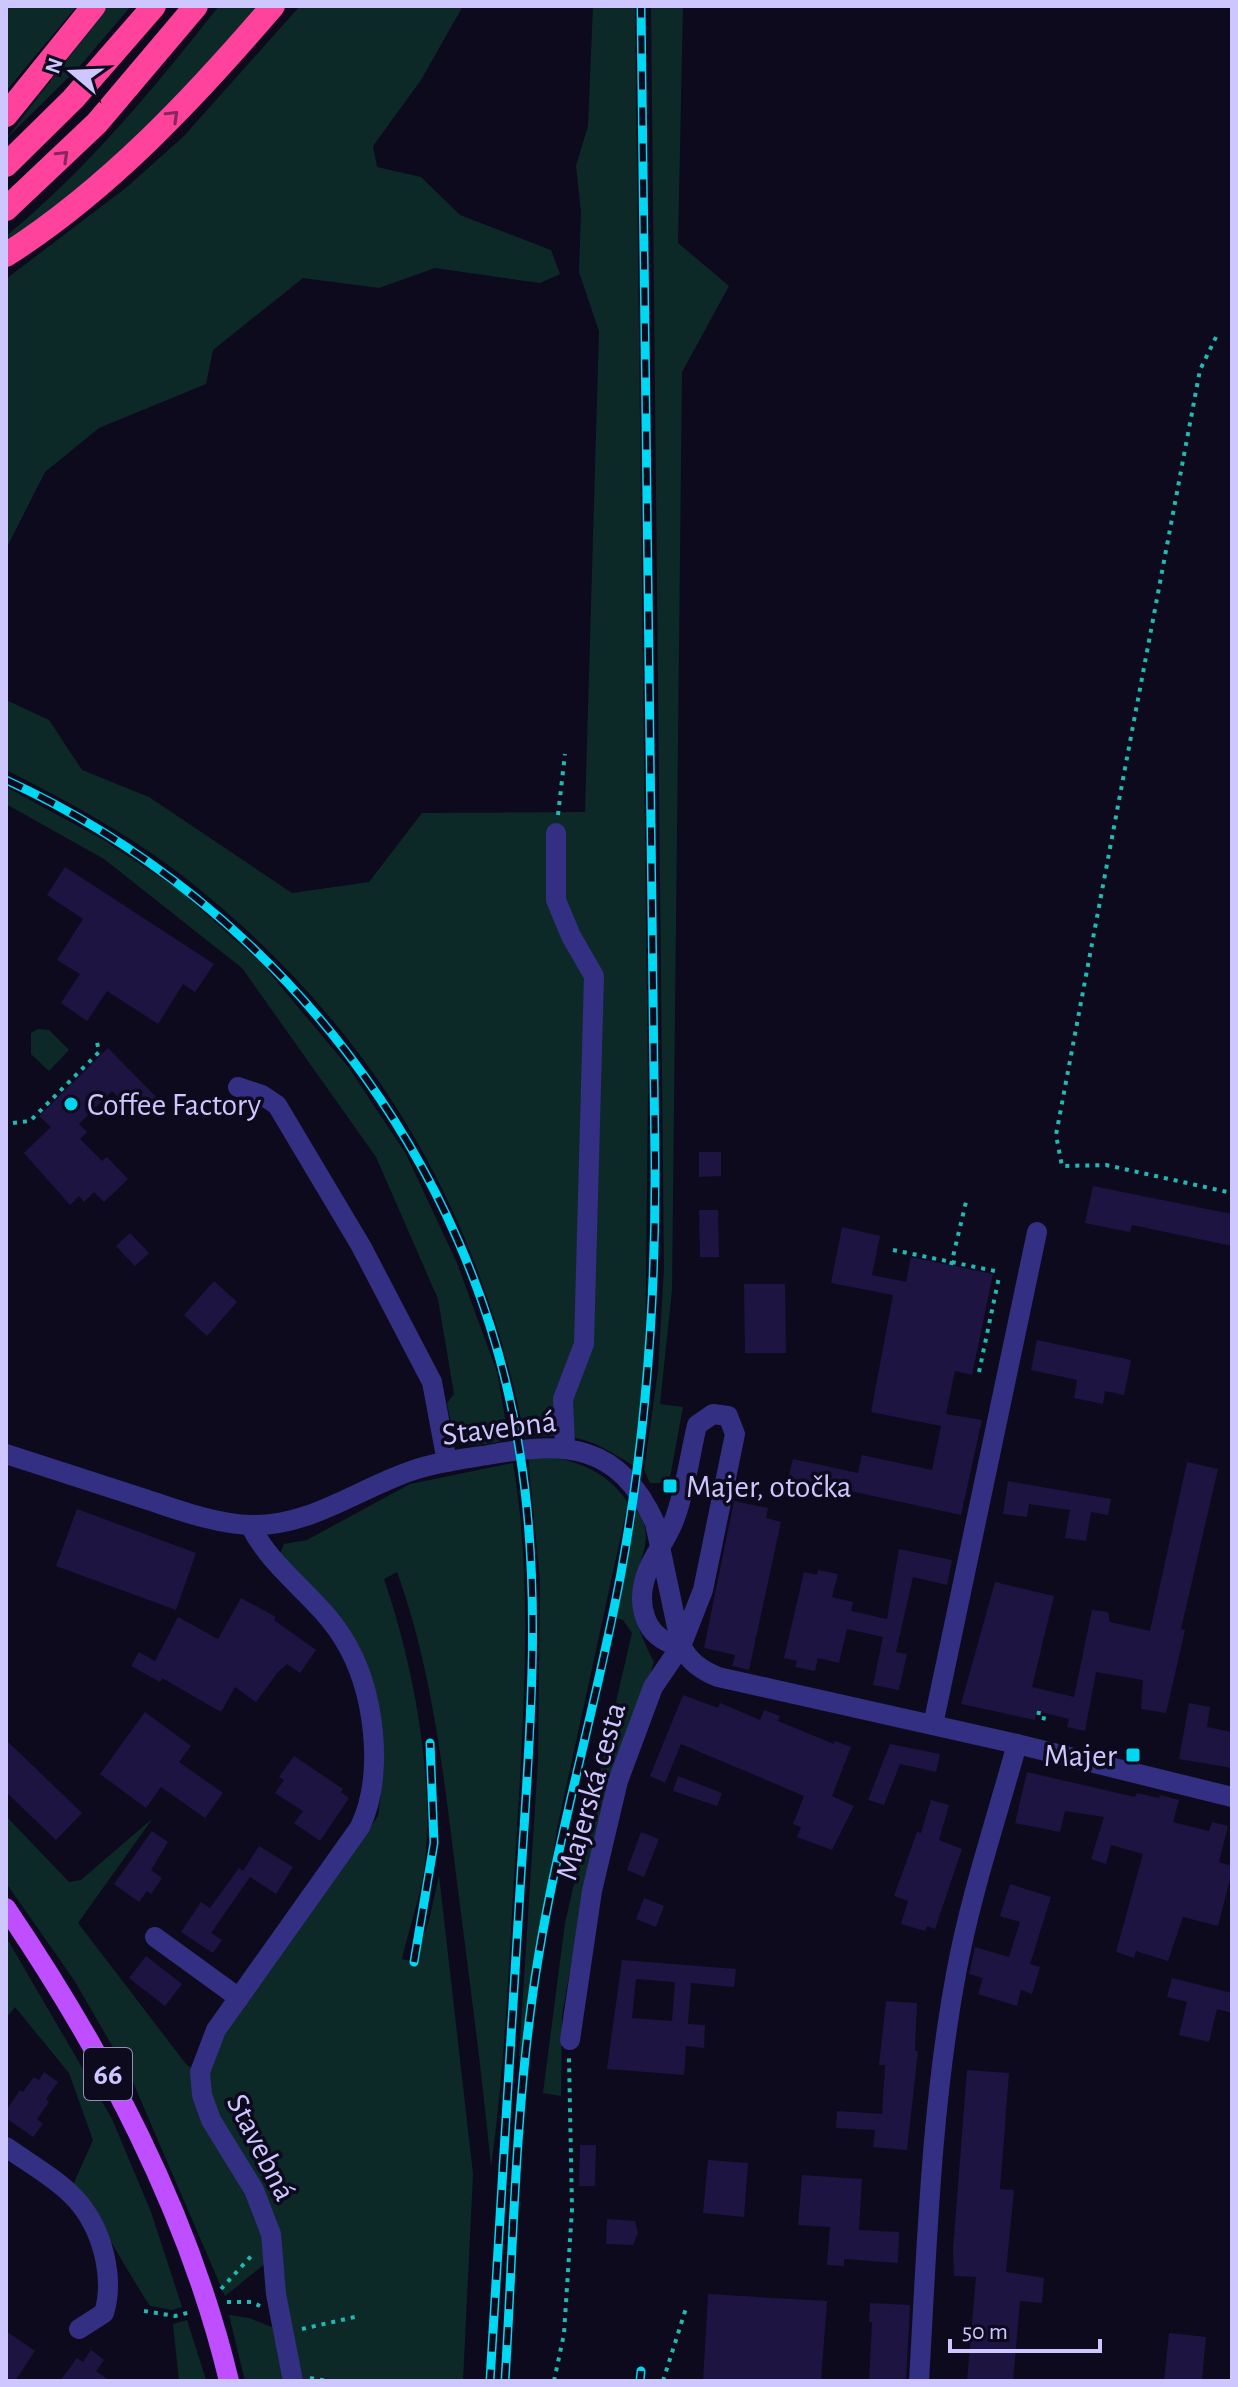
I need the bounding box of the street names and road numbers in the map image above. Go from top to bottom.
street label: Stavebná [440,1405,558,1451]
street label: Majerská cesta [550,1699,632,1884]
road number: 66 [84,2048,132,2100]
street label: Stavebná [221,2089,301,2206]

